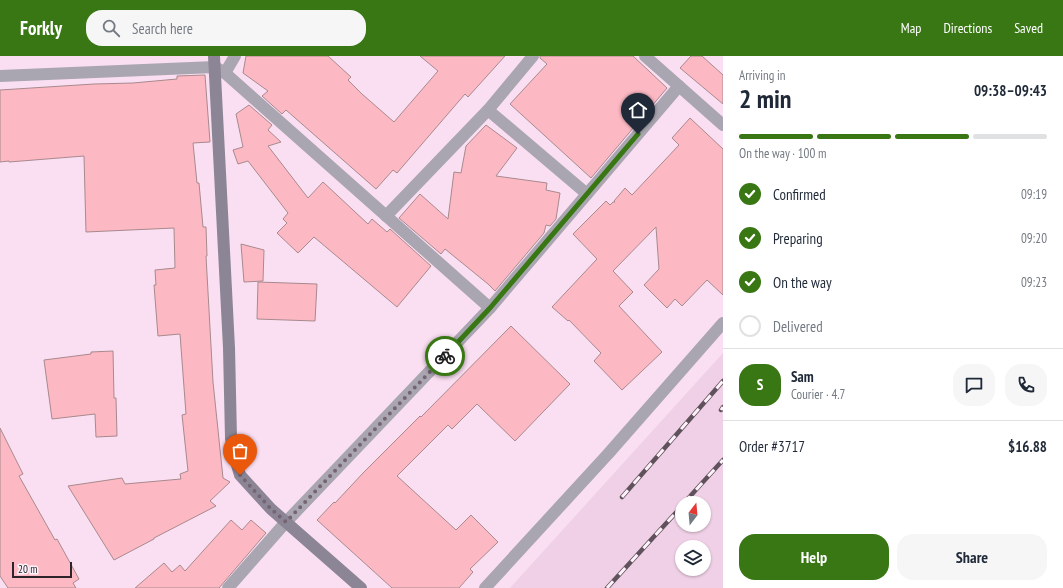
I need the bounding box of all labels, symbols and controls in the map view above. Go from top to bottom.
search box [86,10,366,46]
text: Forkly [20,16,62,40]
icon: search [100,17,122,39]
text: Search here [132,19,193,38]
text: Map [901,19,921,37]
text: Directions [943,19,992,37]
text: Saved [1014,19,1043,37]
text: Arriving in [739,67,786,84]
text: 09:38–09:43 [974,81,1047,100]
text: 2 min [739,82,792,115]
pin [621,93,655,134]
icon: home [627,99,649,121]
text: On the way · 100 m [739,145,826,162]
icon: check [739,183,761,205]
text: Confirmed [773,185,826,204]
text: 09:19 [1021,186,1047,203]
icon: check [739,227,761,249]
text: Preparing [773,229,823,248]
text: 09:20 [1021,230,1047,247]
icon: check [739,271,761,293]
text: On the way [773,273,832,292]
text: 09:23 [1021,274,1047,291]
text: Delivered [773,317,823,336]
courier [425,336,465,376]
icon: bike [434,345,456,367]
button: chat [953,364,995,406]
button: phone [1005,364,1047,406]
text: Sam [791,367,814,386]
text: S [757,375,763,394]
text: Courier · 4.7 [791,386,845,403]
pin [223,434,257,475]
text: Order #3717 [739,437,805,456]
text: $16.88 [1008,437,1047,456]
icon: bag [229,440,251,462]
north arrow [675,496,711,532]
map controls [675,496,711,576]
button: Help [739,534,889,580]
button: Share [897,534,1047,580]
button: layers [675,540,711,576]
scale bar [12,560,72,579]
text: 20 m [18,562,37,576]

